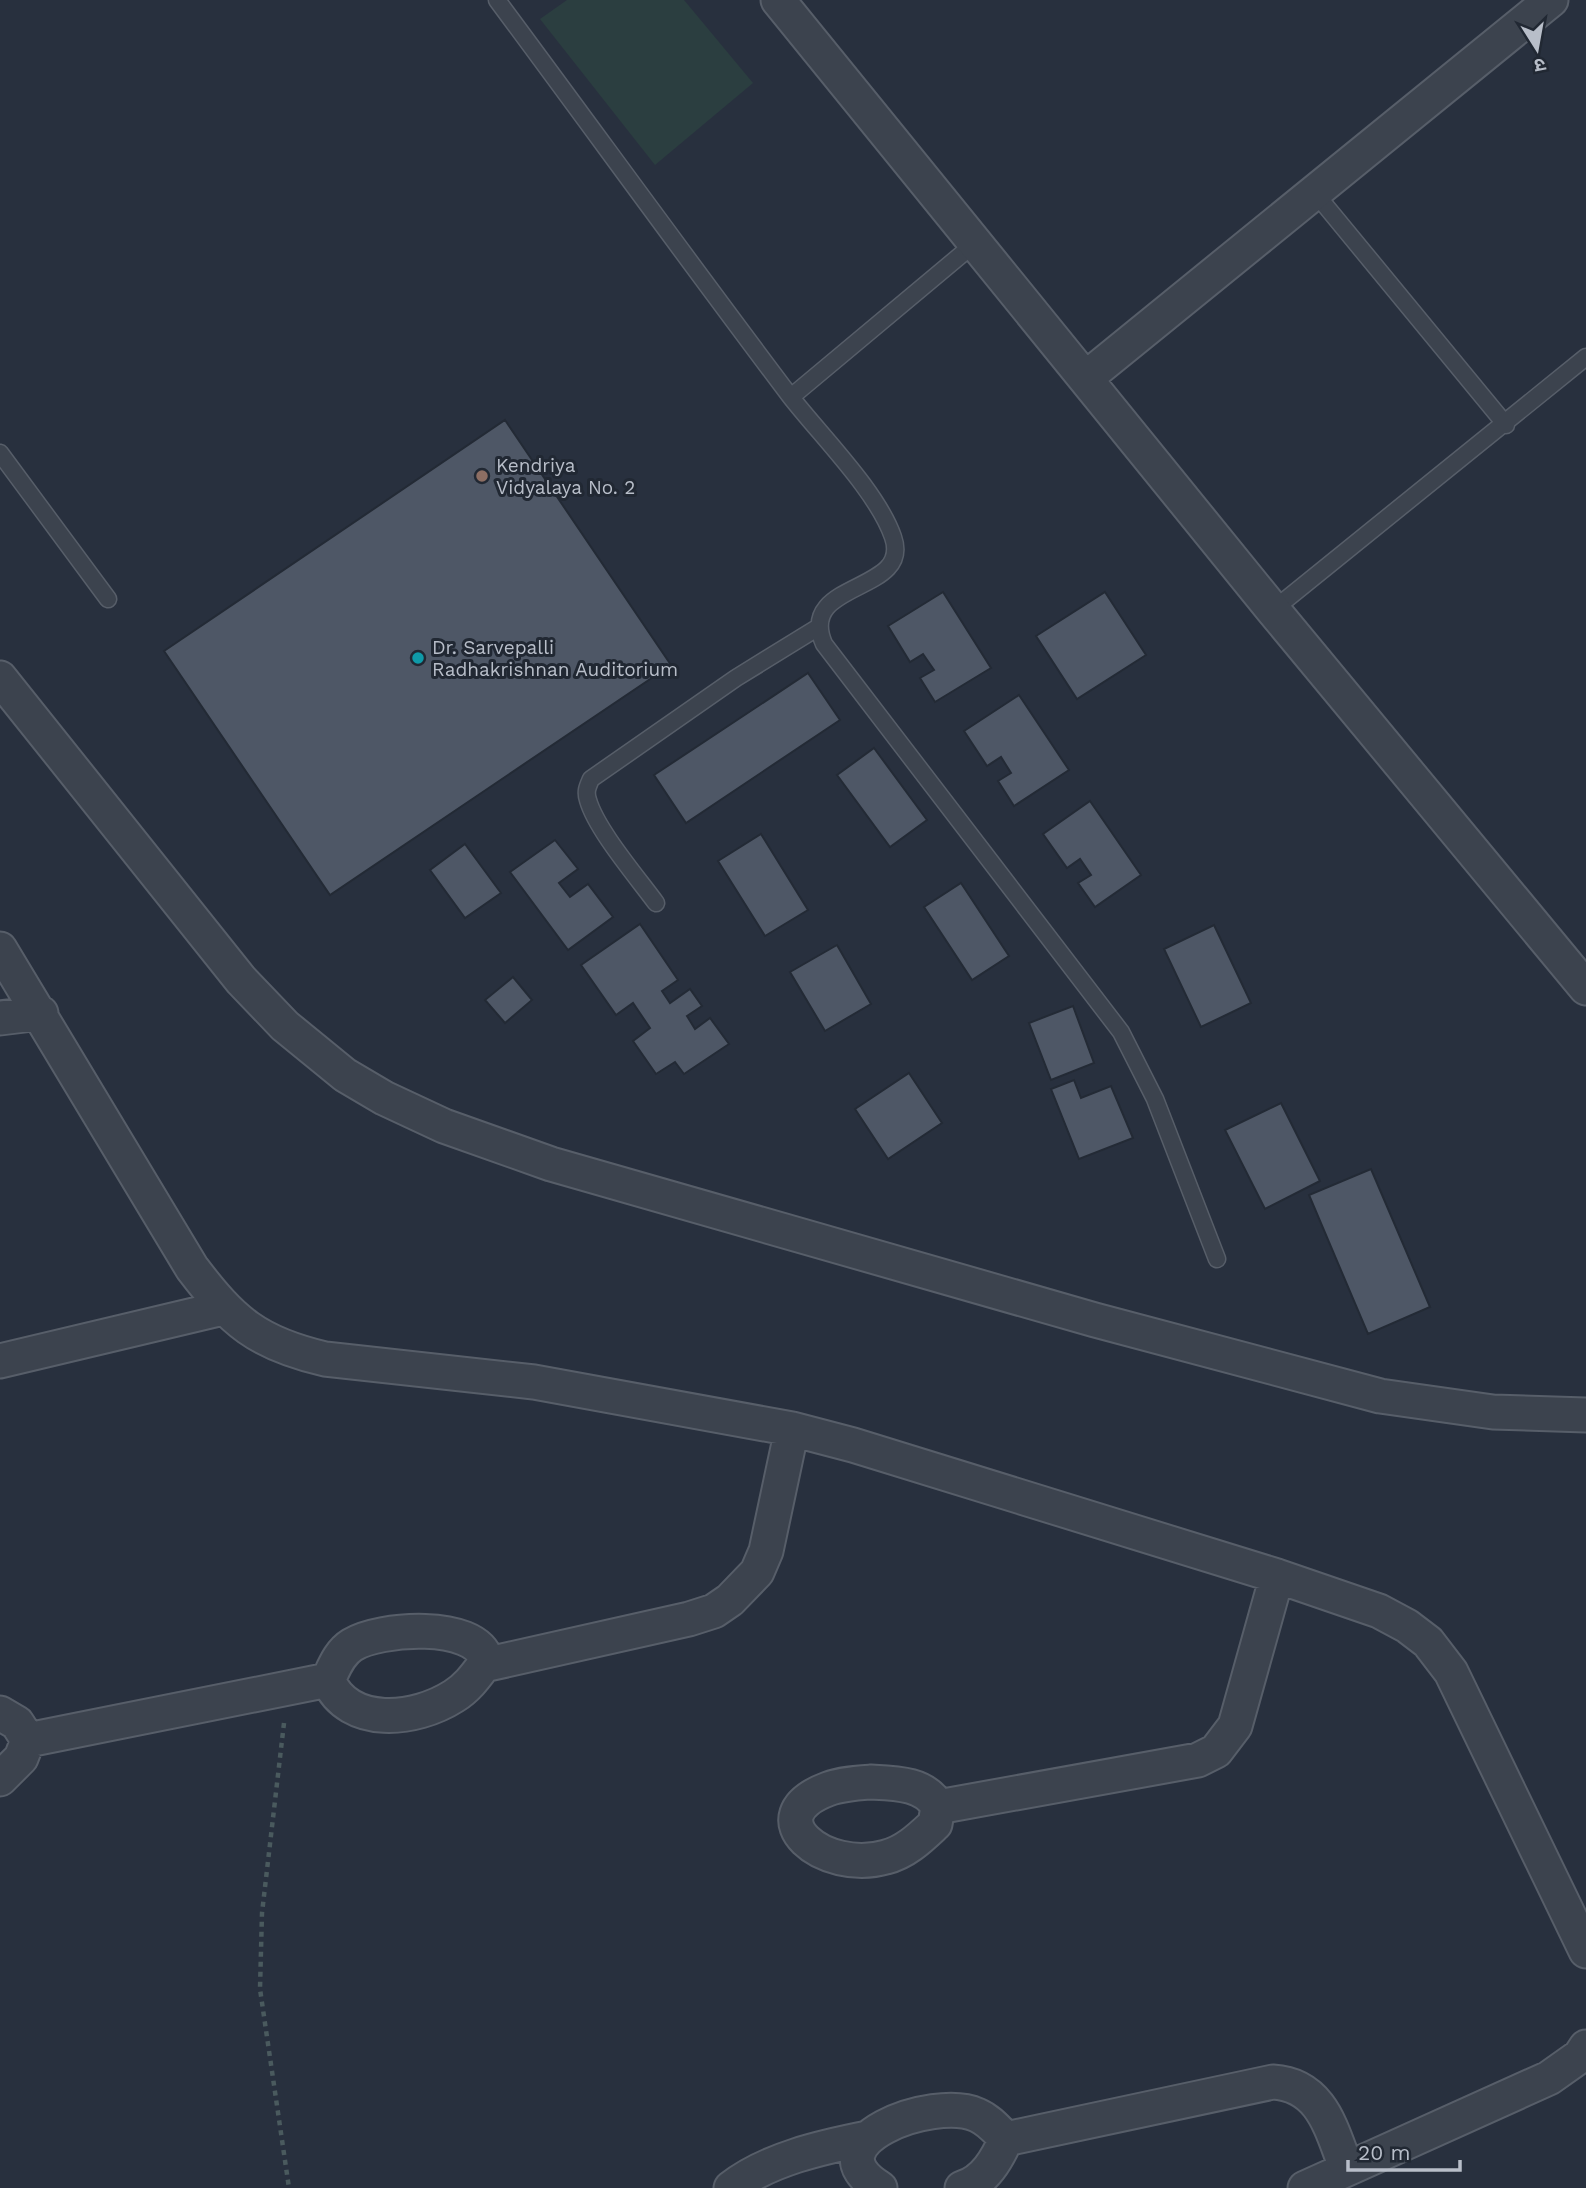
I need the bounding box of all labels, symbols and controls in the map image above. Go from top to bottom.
north arrow [1502,14,1572,84]
text: उ [1532,53,1548,78]
place label: Kendriya Vidyalaya No. 2 [496,454,635,499]
marker: Kendriya Vidyalaya No. 2 [474,468,490,484]
place label: Dr. Sarvepalli Radhakrishnan Auditorium [432,636,678,681]
marker: Dr. Sarvepalli Radhakrishnan Auditorium [410,650,426,666]
scale bar [1348,2128,1460,2172]
text: 20 m [1358,2140,1410,2165]

